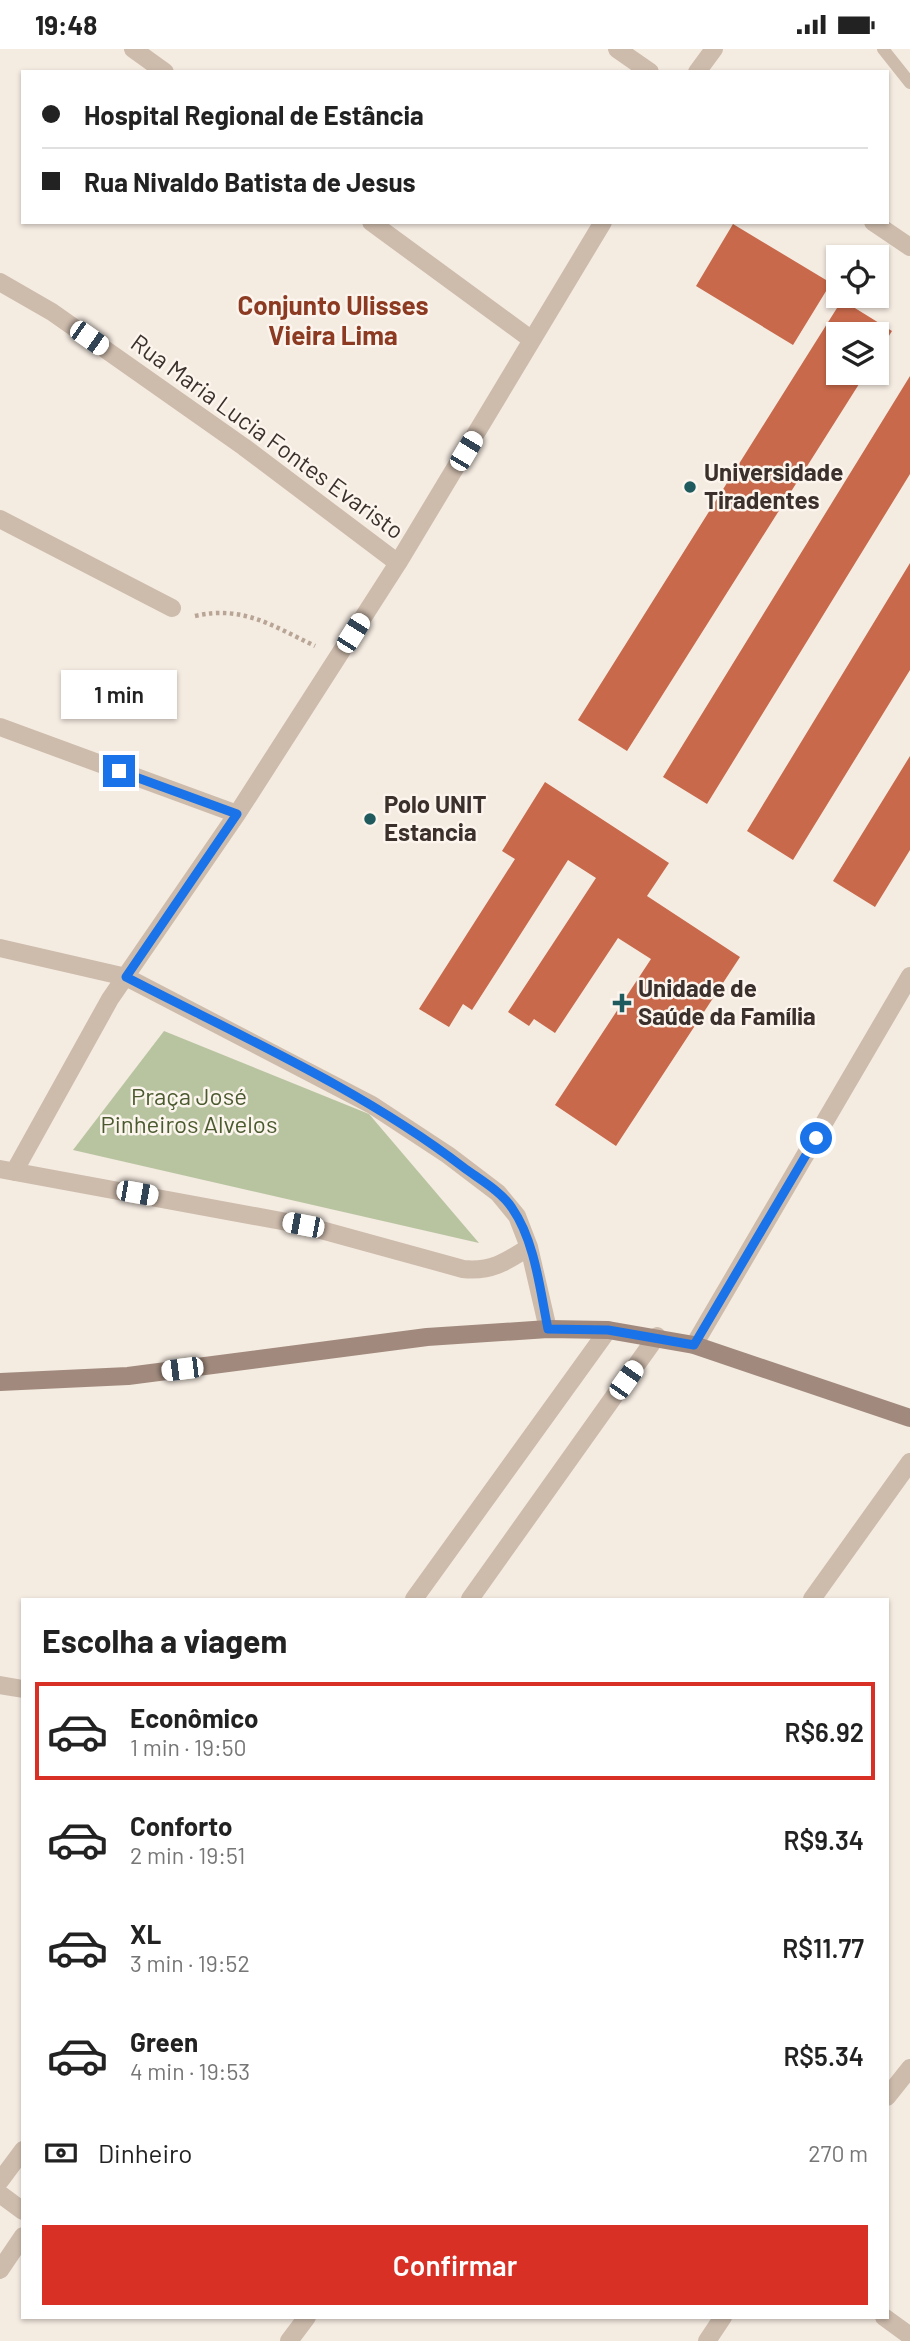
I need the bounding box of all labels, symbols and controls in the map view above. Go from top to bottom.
text: 19:48 [35,9,97,40]
text: Hospital Regional de Estância [84,99,424,130]
text: Rua Nivaldo Batista de Jesus [84,166,416,197]
map controls [826,245,889,385]
button: locate [826,245,889,308]
district label: Conjunto Ulisses Vieira Lima [237,289,429,350]
car [66,317,113,359]
button: layers [826,322,889,385]
street label: Rua Maria Lucia Fontes Evaristo [126,327,410,544]
car [447,428,486,474]
place label: Universidade Tiradentes [704,457,843,514]
marker: Universidade Tiradentes [682,479,698,495]
car [333,610,374,656]
callout: 1 min [61,669,177,719]
text: 1 min [94,680,144,708]
route end [103,755,135,787]
place label: Polo UNIT Estancia [384,789,486,846]
marker: Polo UNIT Estancia [362,811,378,827]
place label: Unidade de Saúde da Família [638,973,816,1030]
marker: Unidade de Saúde da Família [612,993,632,1013]
park label: Praça José Pinheiros Alvelos [101,1081,277,1138]
route start [800,1122,832,1154]
car [115,1179,160,1207]
car [281,1211,326,1239]
car [160,1356,205,1382]
car [606,1357,647,1403]
text: Escolha a viagem [42,1621,287,1659]
icon: car [46,1700,109,1763]
text: Econômico [130,1702,259,1733]
text: R$6.92 [784,1716,864,1747]
text: 1 min · 19:50 [130,1733,247,1761]
icon: car [46,1808,109,1871]
text: Conforto [130,1810,233,1841]
text: R$9.34 [784,1824,864,1855]
text: 2 min · 19:51 [130,1841,245,1869]
icon: car [46,1916,109,1979]
text: XL [130,1918,161,1949]
text: R$11.77 [782,1932,864,1963]
text: 3 min · 19:52 [130,1949,250,1977]
icon: car [46,2024,109,2087]
text: Green [130,2026,198,2057]
text: R$5.34 [783,2040,864,2071]
text: 4 min · 19:53 [130,2057,250,2085]
icon: cash [42,2134,80,2172]
text: Dinheiro [98,2137,193,2168]
text: 270 m [808,2139,868,2167]
button: Confirmar [42,2225,868,2305]

